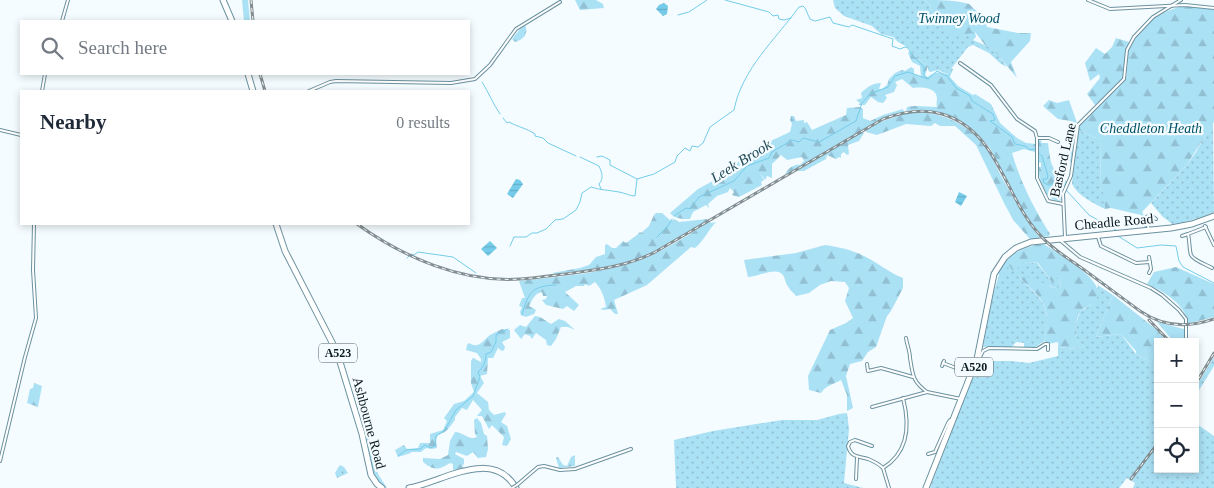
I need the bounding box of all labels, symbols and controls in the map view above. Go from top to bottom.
park label: Twinney Wood [918,11,1001,26]
search box [20,20,470,75]
icon: search [38,34,66,62]
text: Search here [78,37,167,58]
text: Nearby [40,110,107,134]
text: 0 results [396,114,450,131]
street label: Basford Lane [1047,121,1079,199]
park label: Cheddleton Heath [1100,121,1202,136]
water label: Leek Brook [707,136,774,186]
street label: Cheadle Road [1074,211,1154,233]
map controls [1154,338,1199,473]
button: + [1154,338,1199,383]
road number: A523 [319,343,357,362]
road number: A520 [955,358,993,377]
street label: Ashbourne Road [350,375,388,471]
button: − [1154,383,1199,428]
button: locate [1154,428,1199,473]

